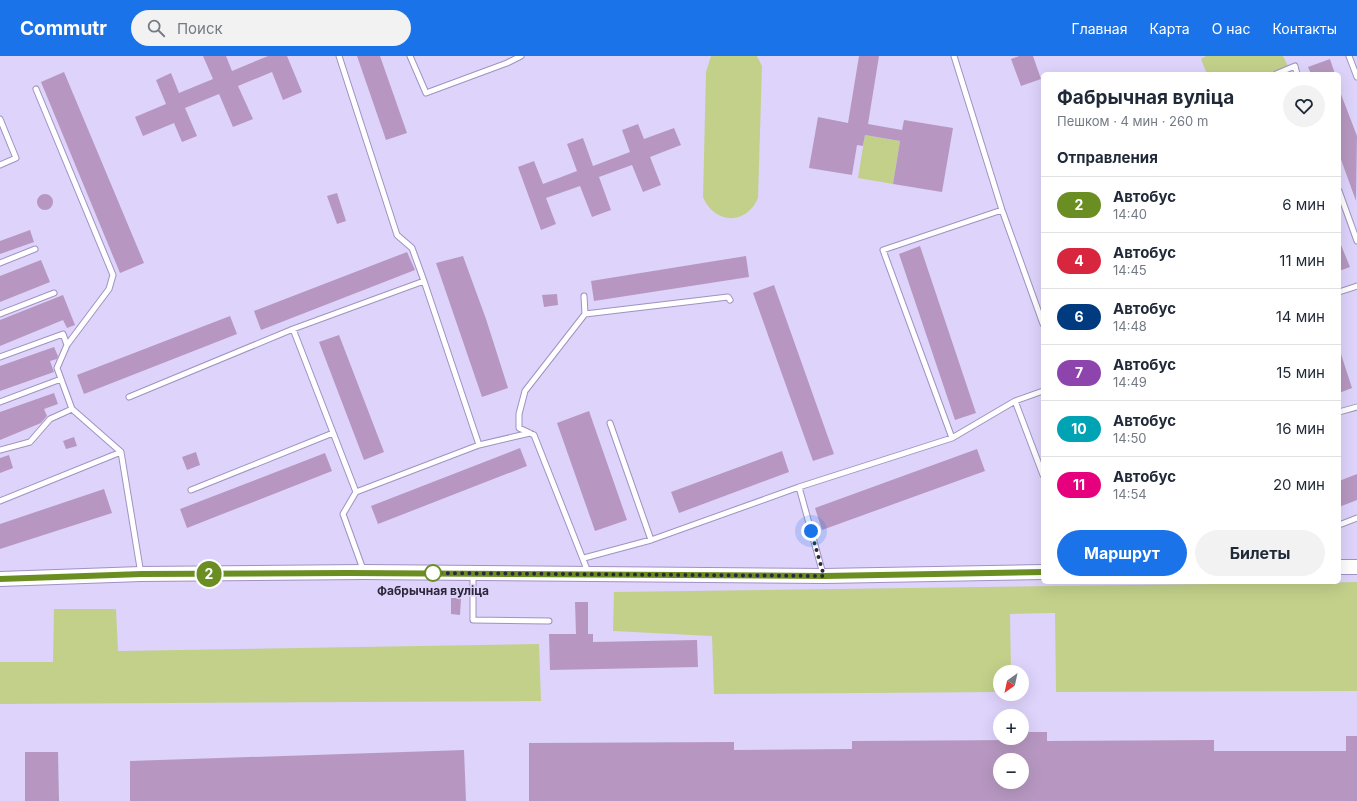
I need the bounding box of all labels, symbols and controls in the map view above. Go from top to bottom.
search box [131,10,411,46]
text: Commutr [20,17,107,40]
icon: search [145,17,167,39]
text: Поиск [177,19,223,38]
text: Главная [1072,20,1127,37]
text: Карта [1149,20,1190,37]
text: О нас [1212,20,1250,37]
text: Контакты [1272,20,1337,37]
button: heart [1283,85,1325,127]
text: Фабрычная вуліца [1057,86,1234,109]
text: Пешком · 4 мин · 260 m [1057,113,1208,129]
text: Отправления [1057,148,1158,167]
text: Автобус [1113,187,1176,206]
text: 6 мин [1282,195,1325,214]
text: 2 [1075,196,1083,213]
text: 14:40 [1113,206,1147,222]
text: Автобус [1113,243,1176,262]
text: 11 мин [1279,251,1325,270]
text: 4 [1074,252,1084,269]
text: 14:45 [1113,262,1147,278]
text: Автобус [1113,299,1176,318]
text: 14 мин [1276,307,1325,326]
text: 6 [1074,308,1084,325]
text: 14:48 [1113,318,1147,334]
text: Автобус [1113,355,1176,374]
text: 15 мин [1276,363,1325,382]
text: 7 [1075,364,1083,381]
text: 14:49 [1113,374,1147,390]
text: Автобус [1113,411,1176,430]
text: 16 мин [1276,419,1325,438]
text: 10 [1071,420,1087,437]
text: 14:50 [1113,430,1147,446]
text: Автобус [1113,467,1176,486]
text: 20 мин [1273,475,1325,494]
text: 11 [1073,476,1085,493]
text: 14:54 [1113,486,1147,502]
your location [801,521,821,541]
button: Маршрут [1057,530,1187,576]
button: Билеты [1195,530,1325,576]
line badge: 2 [196,561,222,587]
marker: Фабрычная вуліца [424,564,442,582]
text: 2 [205,565,213,582]
place label: Фабрычная вуліца [377,583,489,598]
north arrow [993,665,1029,701]
map controls [993,665,1029,789]
button: + [993,709,1029,745]
button: − [993,753,1029,789]

